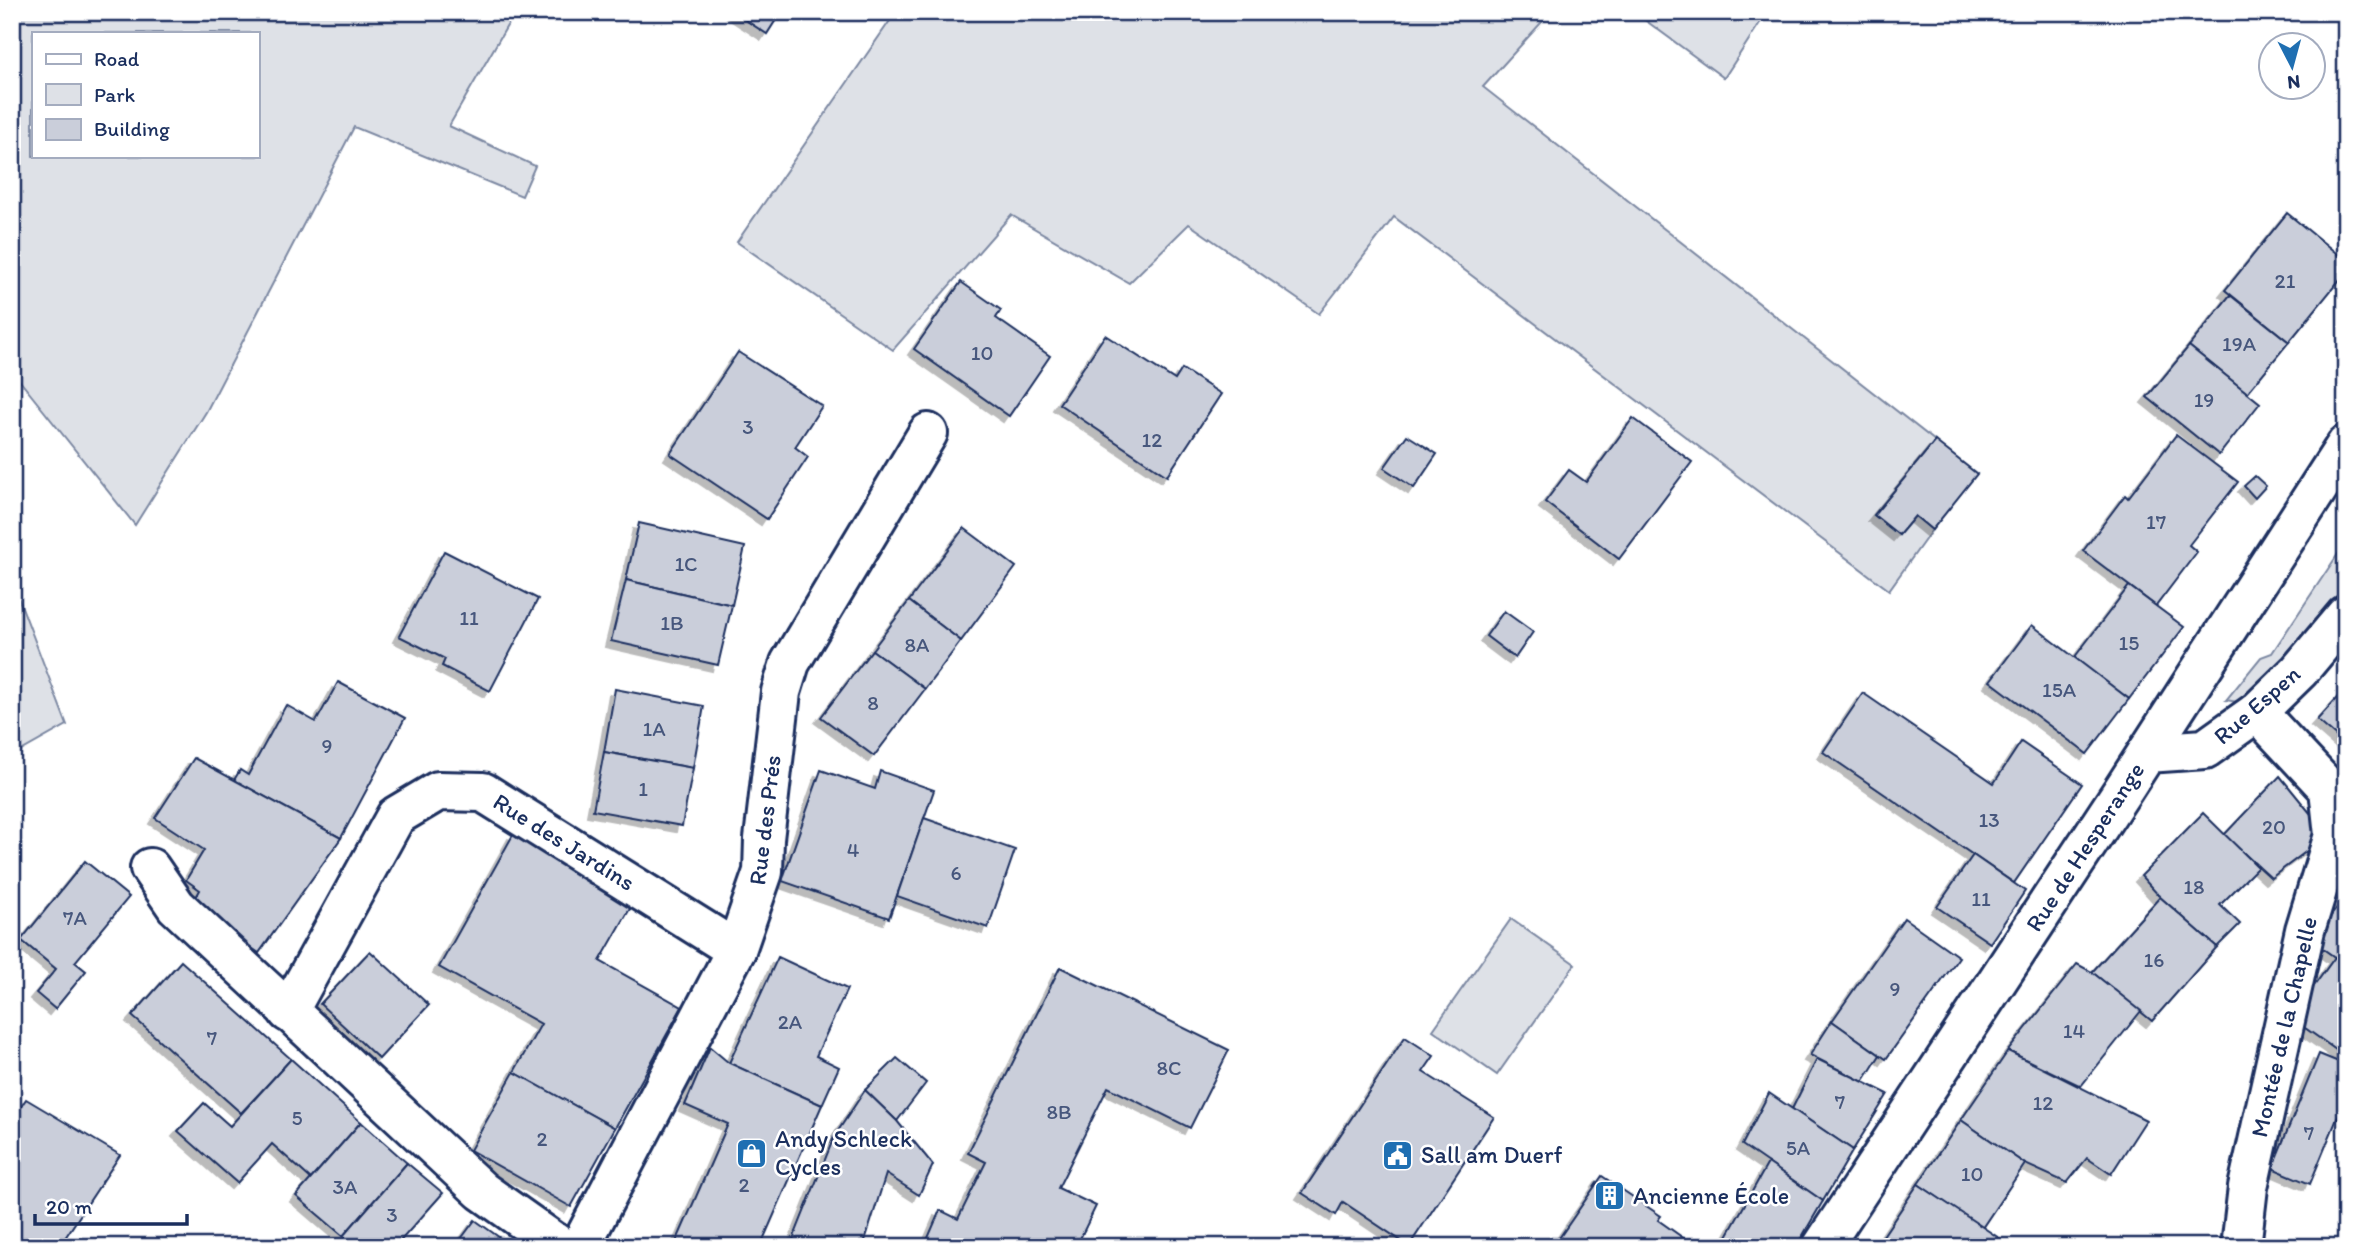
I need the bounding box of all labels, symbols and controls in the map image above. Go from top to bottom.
legend [32,32,259,158]
north arrow [2256,32,2326,102]
text: Road [94,46,140,71]
text: N [2286,70,2301,95]
text: Park [94,82,136,107]
text: Building [94,116,170,141]
house number: 21 [2275,268,2296,293]
house number: 19A [2222,331,2257,356]
house number: 10 [971,340,993,365]
house number: 19 [2194,387,2214,412]
house number: 3 [742,414,754,439]
house number: 12 [1142,427,1162,452]
house number: 17 [2146,509,2166,534]
house number: 1C [674,551,698,576]
house number: 11 [459,605,479,630]
house number: 1B [660,610,684,635]
house number: 15 [2119,630,2139,655]
house number: 8A [905,632,930,657]
street label: Rue Espen [2207,659,2306,750]
house number: 15A [2042,677,2077,702]
house number: 8 [867,690,879,715]
house number: 1A [642,716,666,741]
house number: 9 [322,733,332,758]
street label: Rue des Prés [742,753,787,887]
street label: Rue de Hesperange [2019,757,2150,937]
house number: 1 [638,776,648,801]
street label: Rue des Jardins [488,786,641,897]
house number: 13 [1978,807,2000,832]
house number: 20 [2262,814,2286,839]
house number: 4 [847,837,860,862]
house number: 6 [950,860,962,885]
house number: 18 [2183,874,2205,899]
house number: 11 [1971,886,1991,911]
house number: 7A [63,905,87,930]
street label: Montée de la Chapelle [2244,914,2323,1140]
house number: 16 [2144,947,2164,972]
house number: 9 [1890,976,1900,1001]
house number: 2A [778,1009,803,1034]
house number: 14 [2063,1018,2086,1043]
house number: 7 [207,1025,217,1050]
house number: 8C [1156,1055,1182,1080]
house number: 7 [1835,1089,1845,1114]
house number: 12 [2033,1090,2053,1115]
house number: 8B [1046,1099,1072,1124]
house number: 5 [291,1105,303,1130]
house number: 7 [2304,1120,2314,1145]
place label: Andy Schleck Cycles [775,1124,912,1181]
house number: 2 [536,1126,548,1151]
house number: 5A [1786,1135,1811,1160]
shop icon: Andy Schleck Cycles [735,1136,769,1170]
public building icon: Sall am Duerf [1381,1138,1415,1172]
place label: Sall am Duerf [1421,1140,1563,1169]
house number: 10 [1961,1161,1983,1186]
house number: 2 [738,1172,750,1197]
house number: 3A [333,1174,358,1199]
building icon: Ancienne École [1593,1179,1627,1213]
place label: Ancienne École [1633,1181,1789,1210]
scale bar [35,1182,187,1226]
text: 20 m [46,1194,93,1219]
house number: 3 [386,1202,398,1227]

